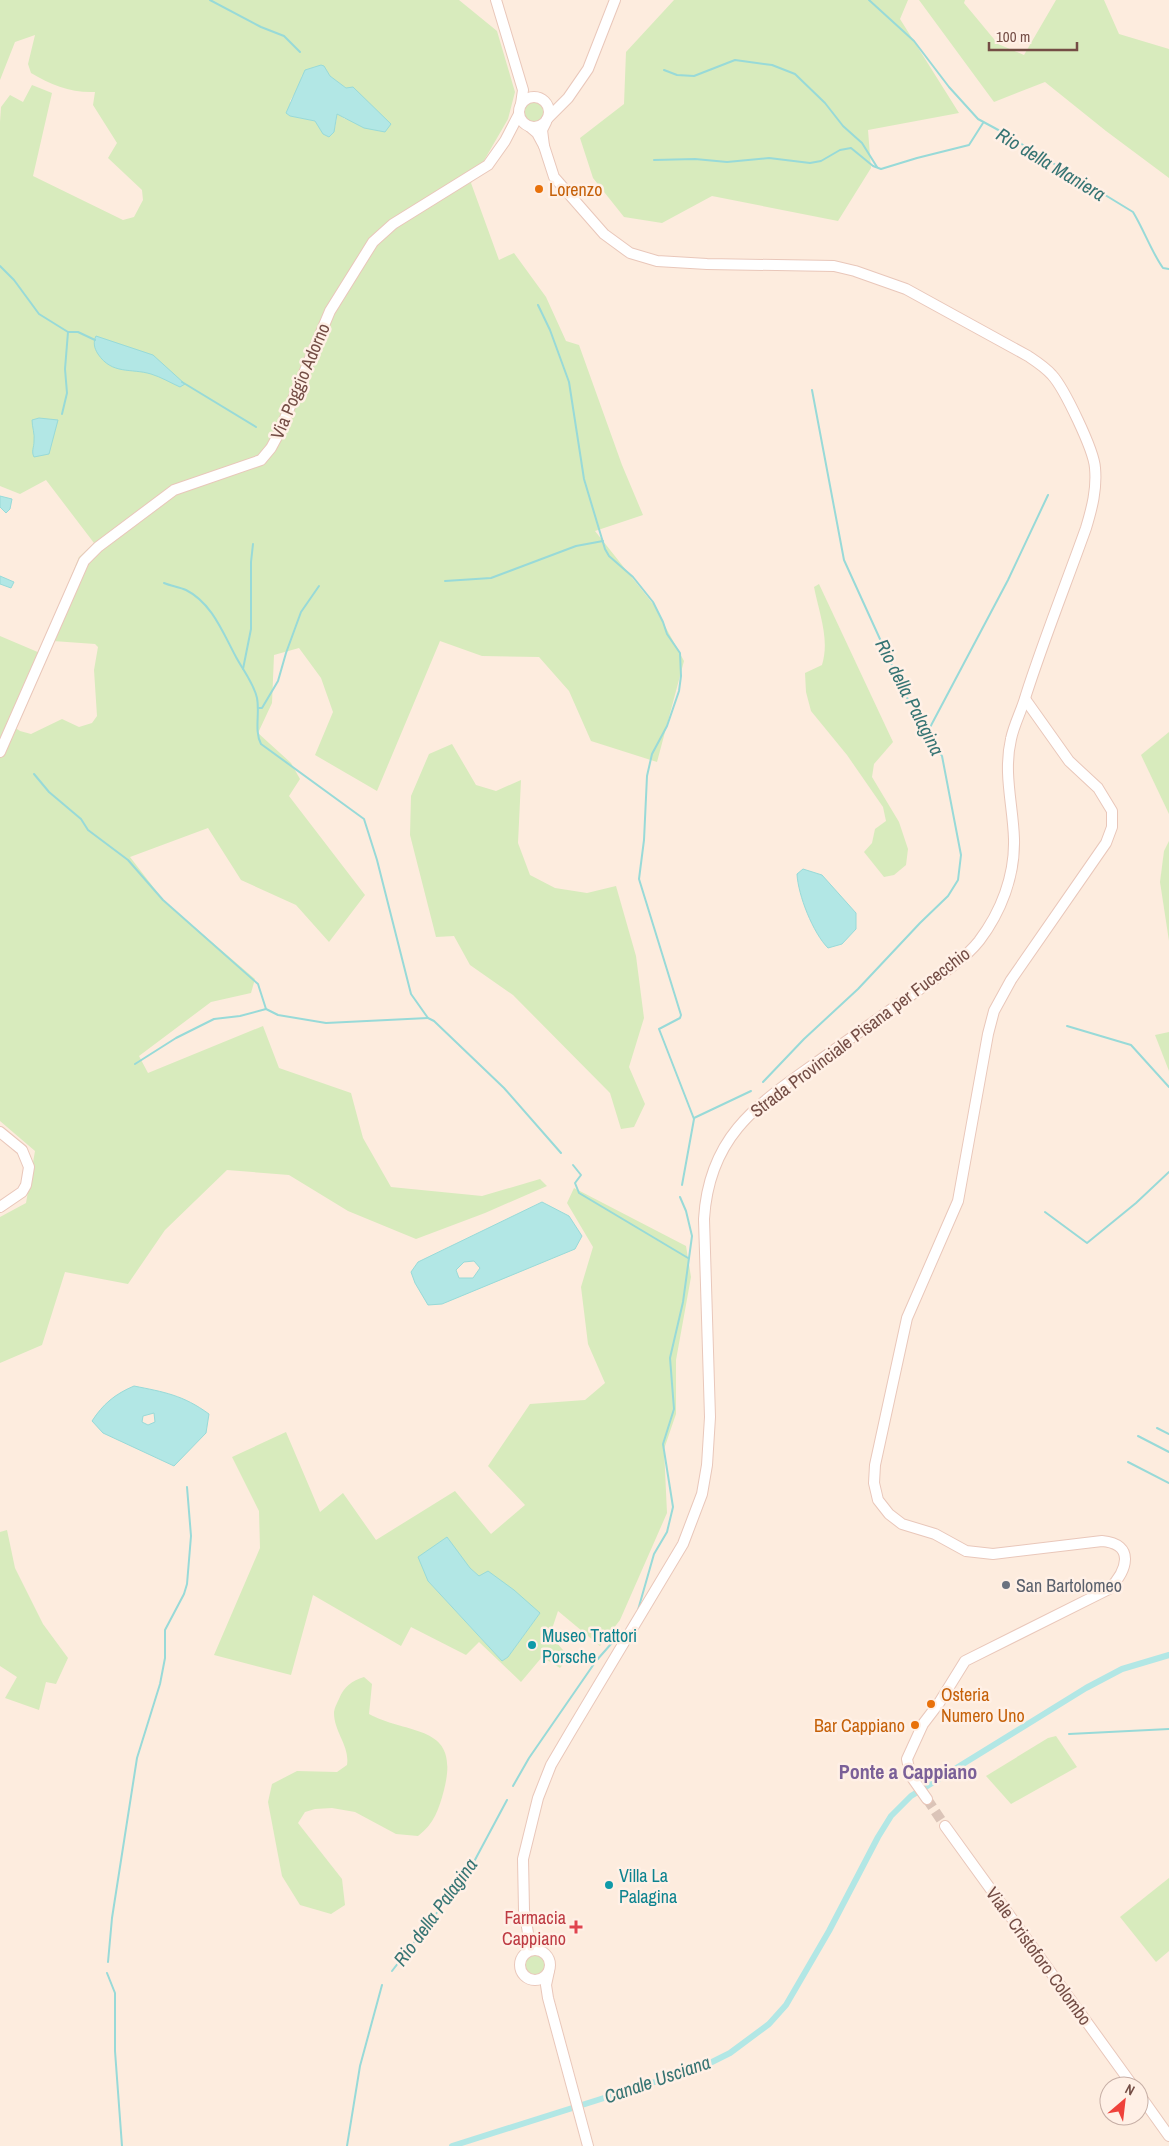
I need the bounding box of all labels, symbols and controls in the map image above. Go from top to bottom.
scale bar [989,20,1076,52]
text: 100 m [996,26,1030,47]
water label: Rio della Maniera [992,121,1111,207]
place label: Lorenzo [549,177,602,202]
marker: Lorenzo [533,183,545,195]
street label: Via Poggio Adorno [264,319,336,443]
water label: Rio della Palagina [870,634,951,760]
street label: Strada Provinciale Pisana per Fucecchio [745,941,975,1123]
place label: San Bartolomeo [1016,1573,1122,1598]
marker: San Bartolomeo [1000,1579,1012,1591]
place label: Museo Trattori Porsche [542,1623,637,1669]
marker: Museo Trattori Porsche [526,1639,538,1651]
place label: Osteria Numero Uno [941,1682,1025,1728]
marker: Osteria Numero Uno [925,1698,937,1710]
place label: Bar Cappiano [814,1713,905,1738]
marker: Bar Cappiano [909,1719,921,1731]
district label: Ponte a Cappiano [839,1758,977,1785]
water label: Rio della Palagina [387,1853,483,1971]
place label: Villa La Palagina [619,1863,677,1909]
marker: Villa La Palagina [603,1879,615,1891]
street label: Viale Cristoforo Colombo [980,1882,1098,2030]
place label: Farmacia Cappiano [502,1905,566,1951]
marker: Farmacia Cappiano [570,1921,582,1933]
water label: Canale Usciana [600,2049,714,2109]
north arrow [1099,2076,1149,2126]
text: N [1122,2080,1138,2099]

